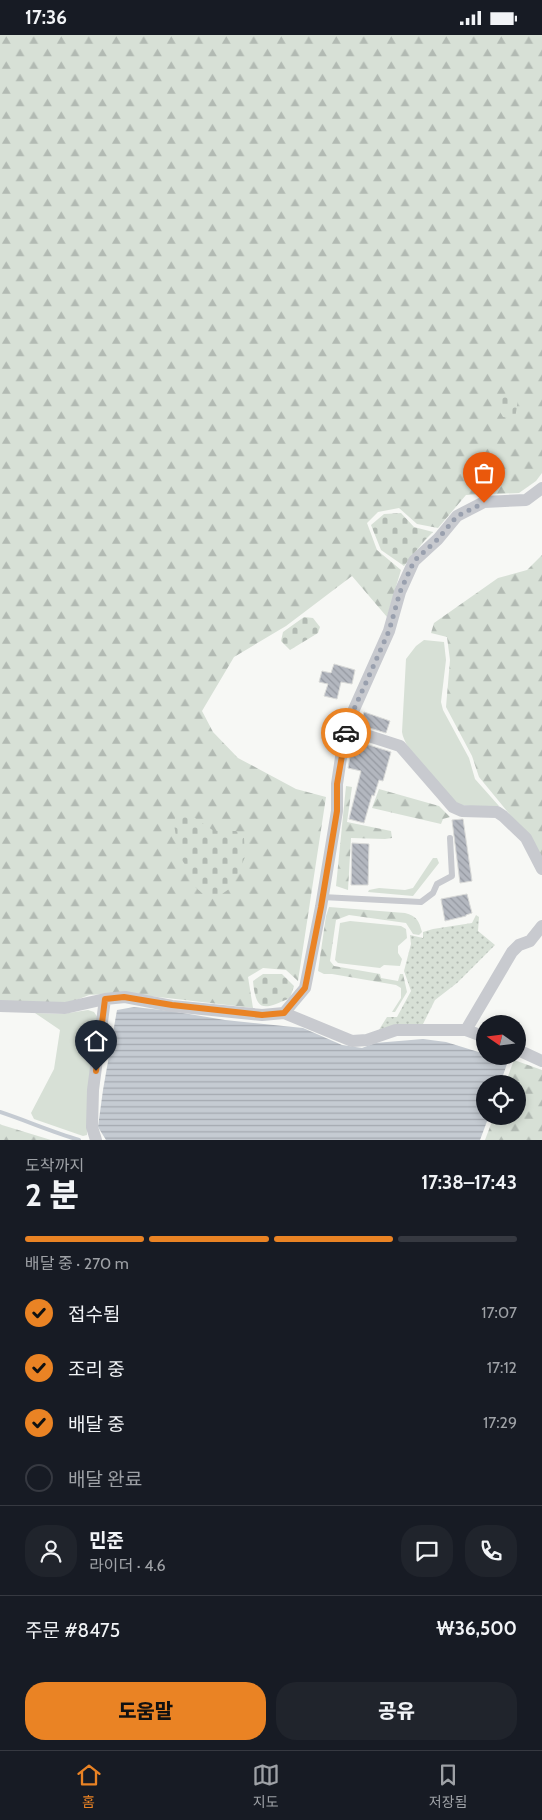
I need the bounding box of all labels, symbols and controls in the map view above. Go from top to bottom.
text: 17:36 [25,6,67,29]
pin [463,452,505,503]
icon: bag [470,459,498,487]
courier [321,708,371,758]
icon: car [332,719,360,747]
north arrow [476,1015,526,1065]
map controls [476,1015,526,1125]
pin [75,1020,117,1071]
icon: home [82,1027,110,1055]
button: locate [476,1075,526,1125]
text: 도착까지 [25,1156,84,1175]
text: 17:38–17:43 [421,1171,517,1194]
text: 2 분 [25,1175,79,1214]
text: 배달 중 · 270 m [25,1254,129,1273]
icon: check [25,1299,53,1327]
text: 접수됨 [68,1303,120,1326]
text: 17:07 [481,1303,517,1322]
icon: check [25,1354,53,1382]
text: 조리 중 [68,1358,125,1381]
text: 17:12 [487,1358,517,1377]
icon: check [25,1409,53,1437]
text: 배달 중 [68,1413,125,1436]
text: 17:29 [483,1413,517,1432]
text: 배달 완료 [68,1468,142,1491]
button: person [25,1525,77,1577]
button: chat [401,1525,453,1577]
button: phone [465,1525,517,1577]
text: 민준 [89,1529,124,1552]
text: 라이더 · 4.6 [89,1556,166,1575]
text: ₩36,500 [436,1617,517,1640]
text: 주문 #8475 [25,1619,120,1642]
button: 도움말 [25,1682,266,1740]
button: 공유 [276,1682,517,1740]
tab: 홈 [75,1761,103,1811]
tab: 지도 [252,1761,280,1811]
tab: 저장됨 [429,1761,467,1811]

